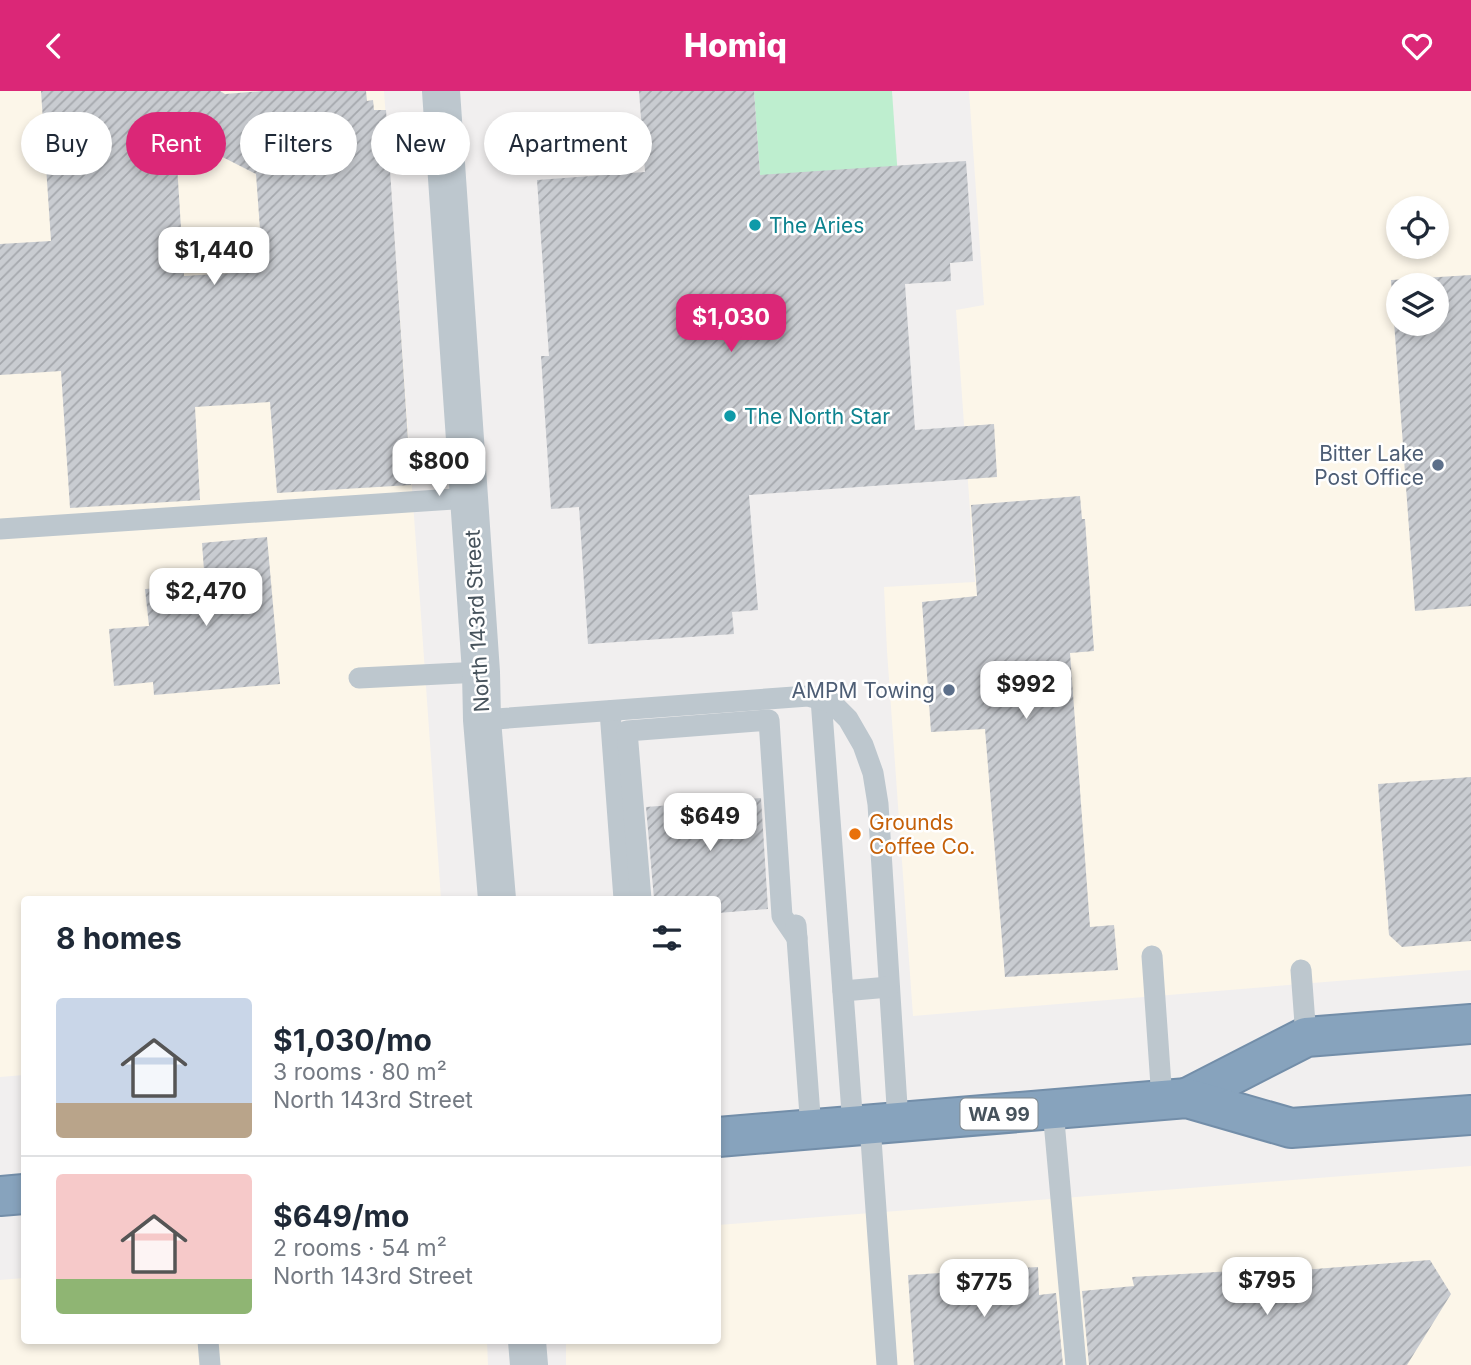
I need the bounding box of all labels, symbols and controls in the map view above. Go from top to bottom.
text: Homiq [684,26,787,65]
icon: back [35,27,73,65]
icon: heart [1398,27,1436,65]
chip: Buy [21,112,112,175]
chip: Rent [126,112,226,175]
chip: Filters [240,112,357,175]
chip: New [371,112,470,175]
chip: Apartment [484,112,652,175]
map controls [1386,196,1449,336]
button: locate [1386,196,1449,259]
place label: The Aries [769,213,864,238]
marker: The Aries [747,217,763,233]
pin: $1,440 [157,227,271,287]
text: $1,440 [174,236,254,264]
button: layers [1386,273,1449,336]
pin: $1,030 [674,295,788,354]
text: $1,030 [692,303,770,331]
place label: The North Star [744,404,890,429]
marker: The North Star [722,408,738,424]
pin: $800 [398,439,480,498]
place label: Bitter Lake Post Office [1314,441,1424,490]
text: $800 [408,447,470,475]
marker: Bitter Lake Post Office [1430,457,1446,473]
street label: North 143rd Street [460,529,494,713]
pin: $2,470 [149,568,263,628]
text: $2,470 [165,577,247,605]
pin: $992 [985,661,1067,721]
text: $992 [996,670,1056,698]
place label: AMPM Towing [792,678,935,703]
marker: AMPM Towing [941,682,957,698]
pin: $649 [669,793,751,853]
text: $649 [680,802,740,830]
place label: Grounds Coffee Co. [869,810,975,859]
marker: Grounds Coffee Co. [847,826,863,842]
icon: filters [648,919,686,957]
text: 8 homes [56,920,182,956]
text: $1,030/mo [273,1022,432,1058]
icon: home [112,1026,196,1110]
text: 3 rooms · 80 m² [273,1058,447,1086]
text: North 143rd Street [273,1086,473,1114]
road number: WA 99 [960,1098,1038,1129]
text: $649/mo [273,1198,409,1234]
icon: home [112,1202,196,1286]
text: 2 rooms · 54 m² [273,1234,447,1262]
pin: $795 [1226,1257,1308,1317]
pin: $775 [943,1259,1025,1319]
text: North 143rd Street [273,1262,473,1290]
text: $795 [1238,1266,1296,1294]
text: $775 [956,1268,1012,1296]

